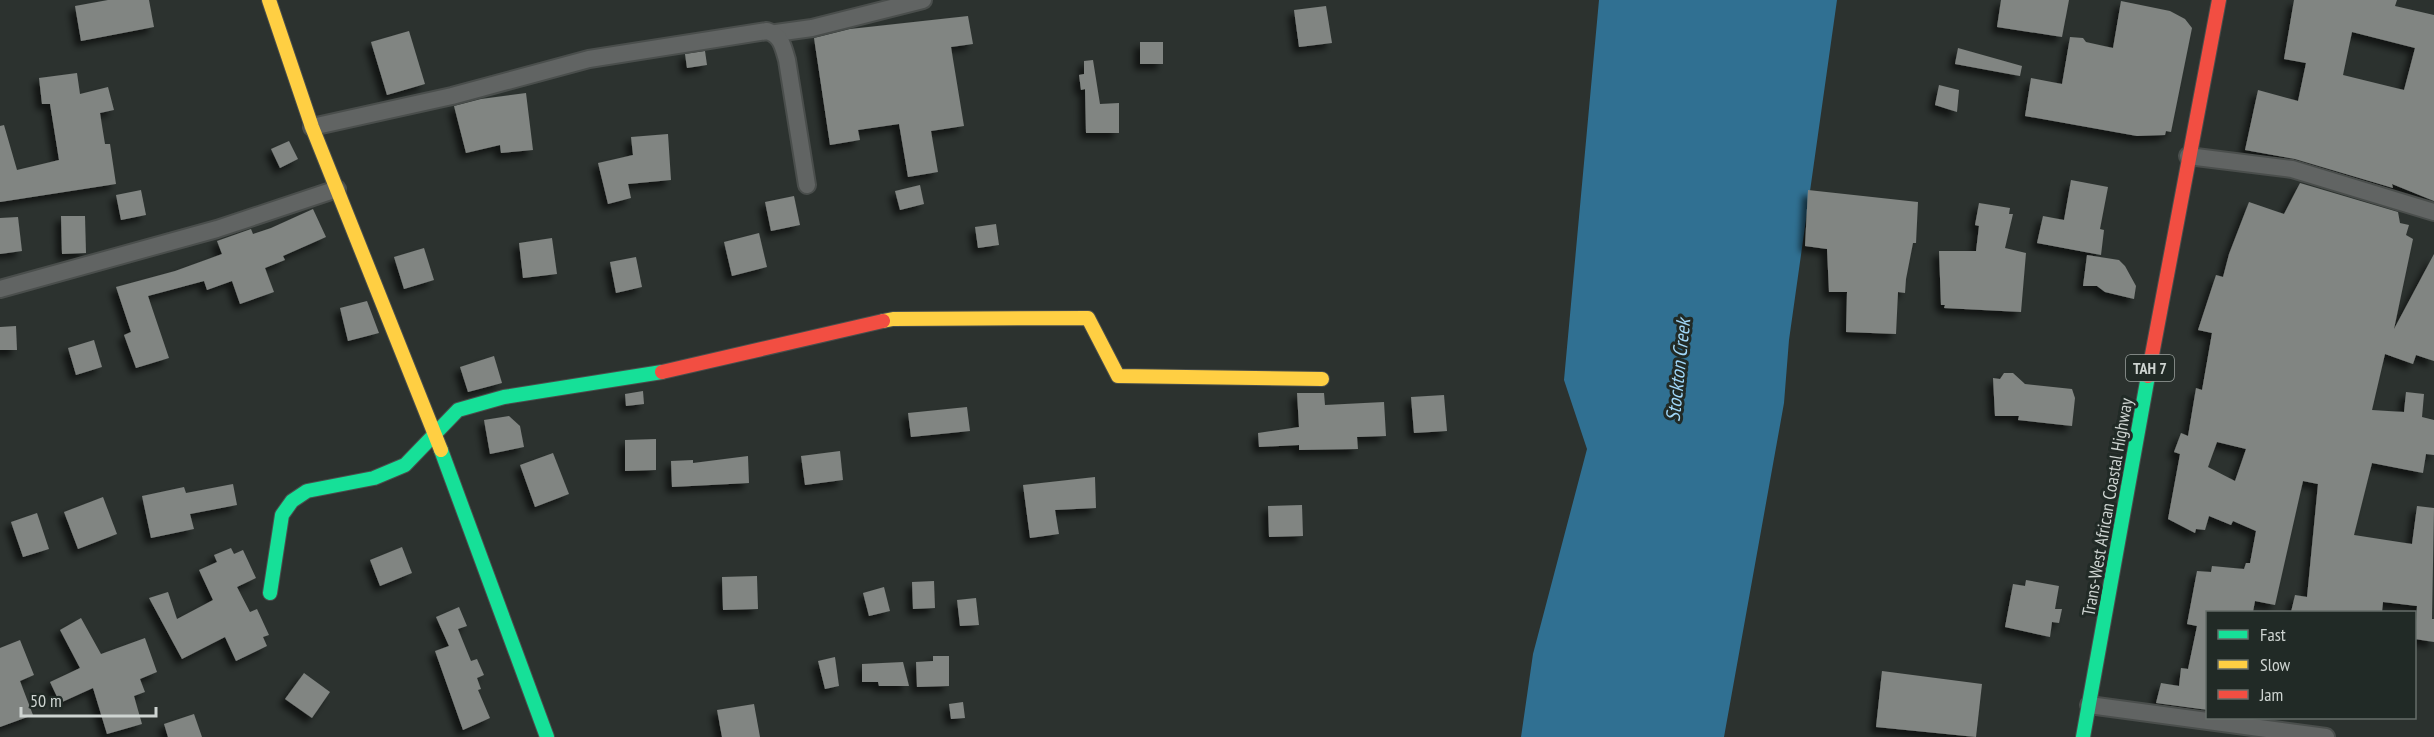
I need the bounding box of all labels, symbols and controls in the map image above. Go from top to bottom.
water label: Stockton Creek [1660,315,1697,423]
road number: TAH 7 [2126,355,2174,381]
street label: Trans-West African Coastal Highway [2076,396,2138,618]
legend [2206,611,2416,719]
text: Fast [2260,623,2286,646]
text: Slow [2260,653,2291,676]
scale bar [21,680,156,718]
text: Jam [2259,683,2283,706]
text: 50 m [30,689,62,712]

